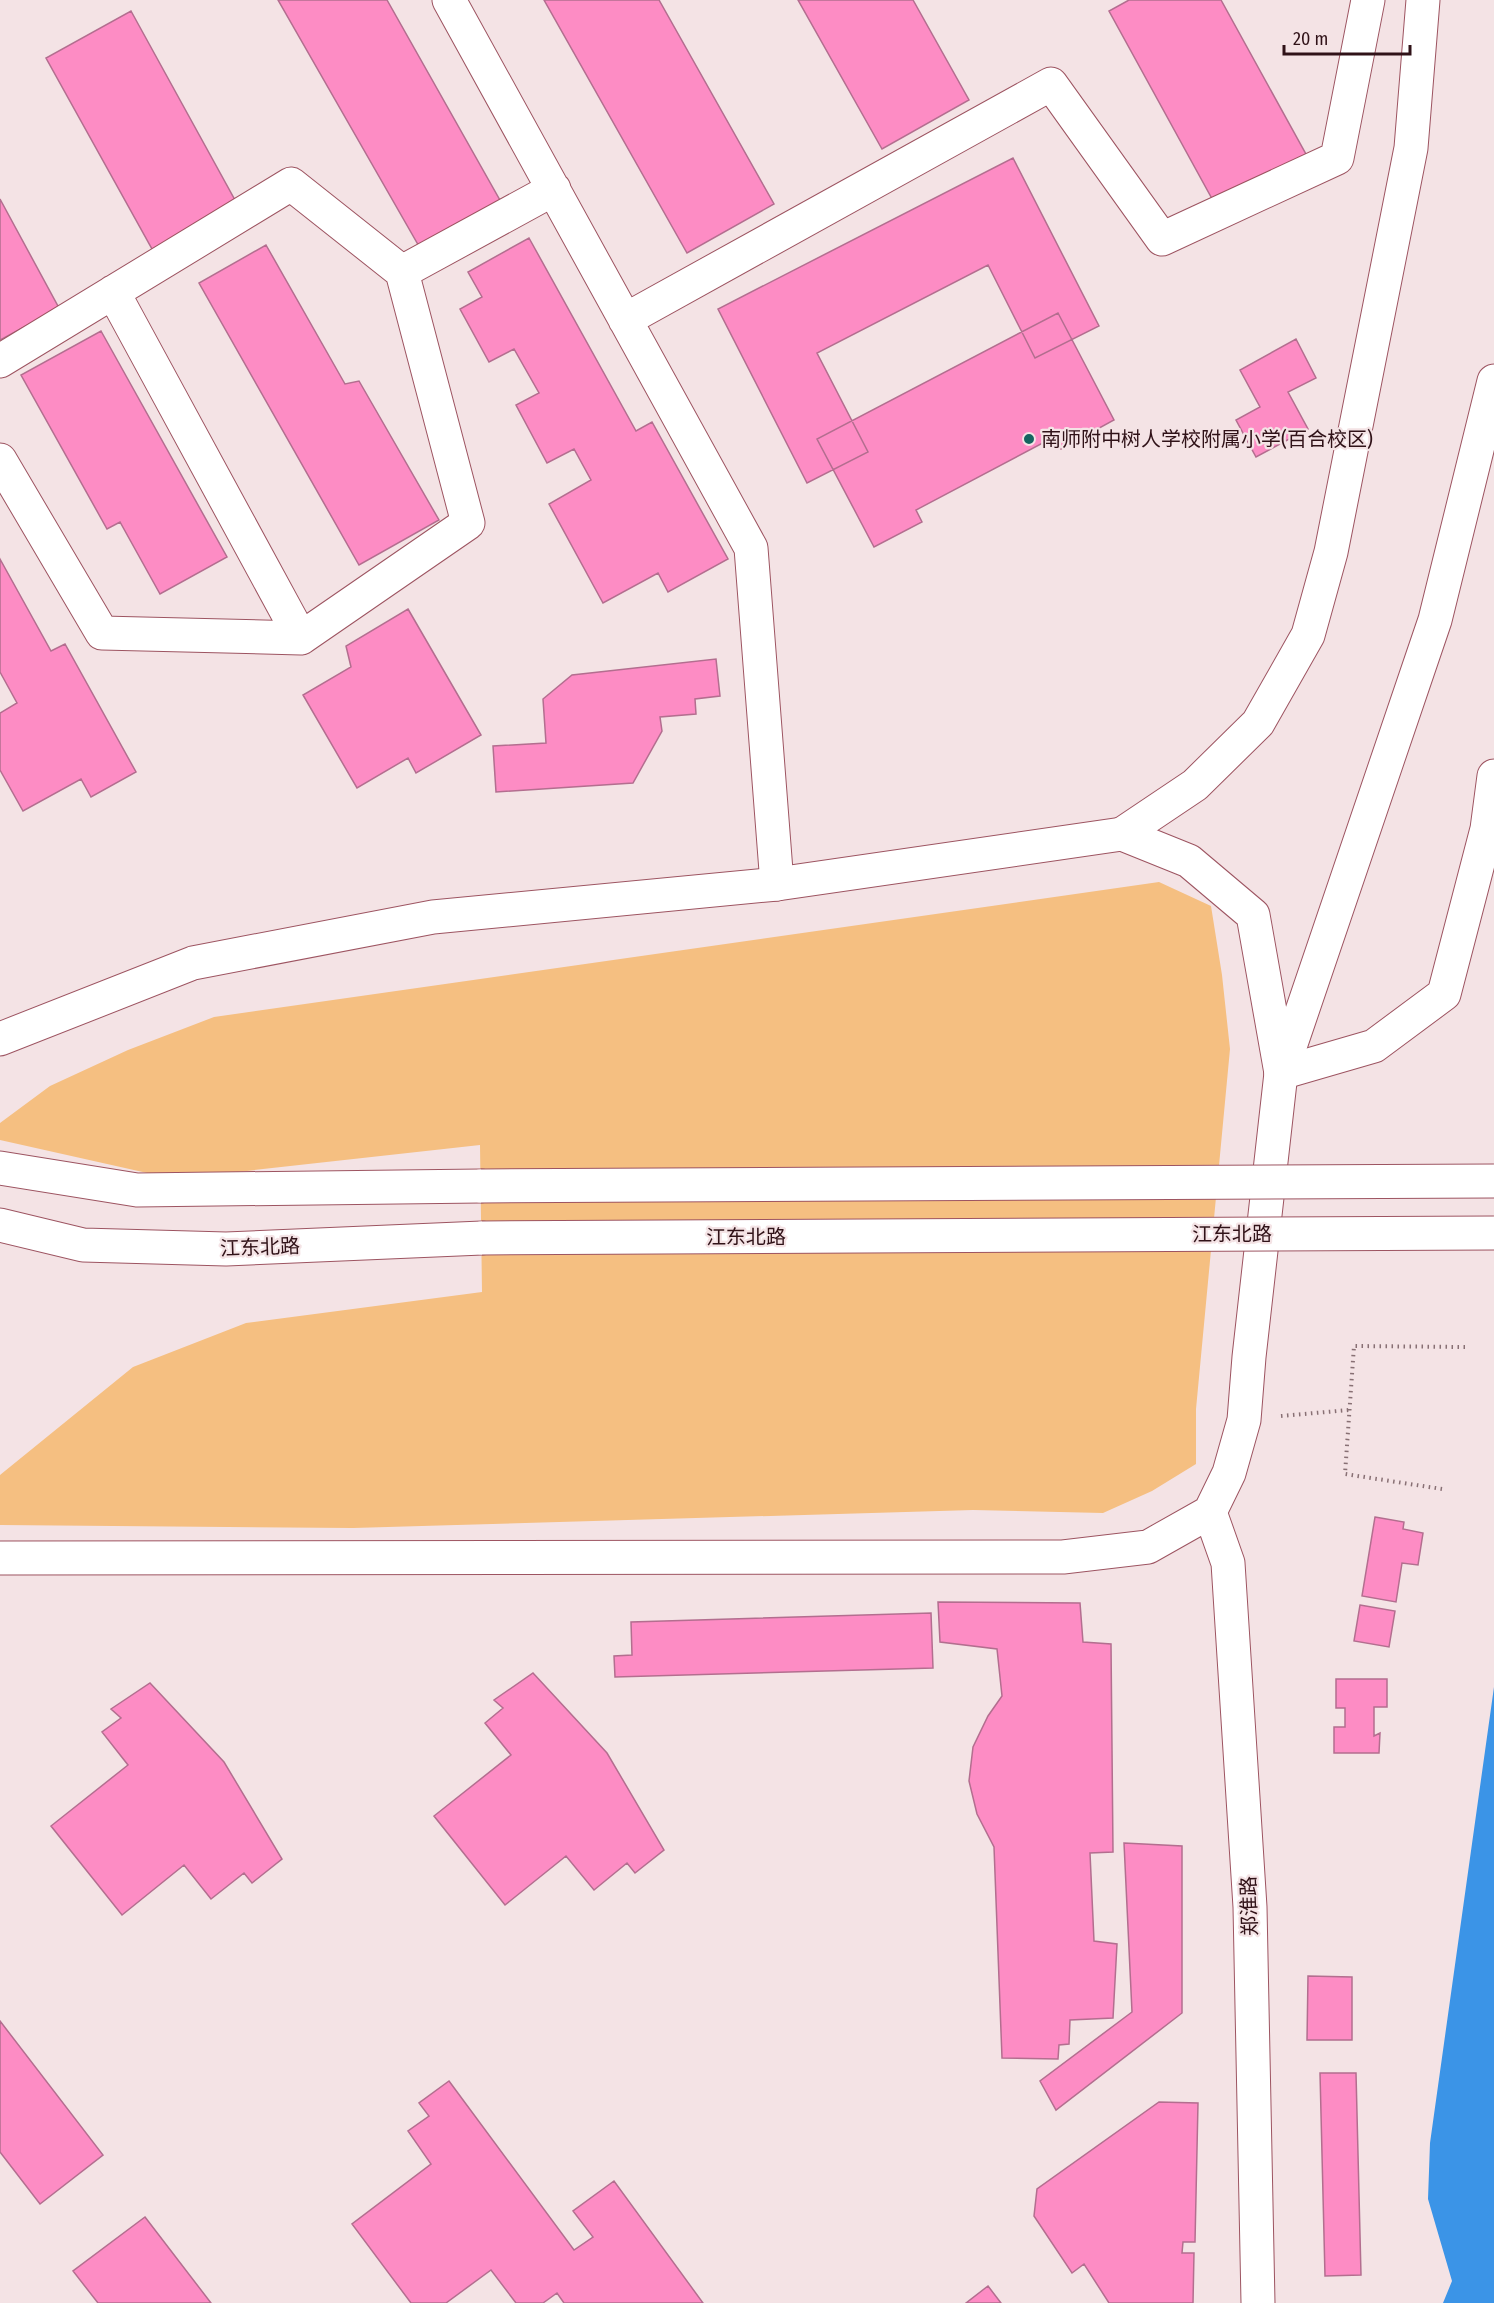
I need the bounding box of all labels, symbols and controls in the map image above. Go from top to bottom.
scale bar [1284,18,1410,56]
text: 20 m [1293,28,1328,50]
place label: 南师附中树人学校附属小学(百合校区) [1041,427,1373,451]
marker: 南师附中树人学校附属小学(百合校区) [1022,432,1036,446]
street label: 江东北路 [1192,1222,1272,1246]
street label: 江东北路 [706,1225,786,1249]
street label: 江东北路 [220,1234,300,1260]
street label: 郑淮路 [1236,1876,1262,1936]

